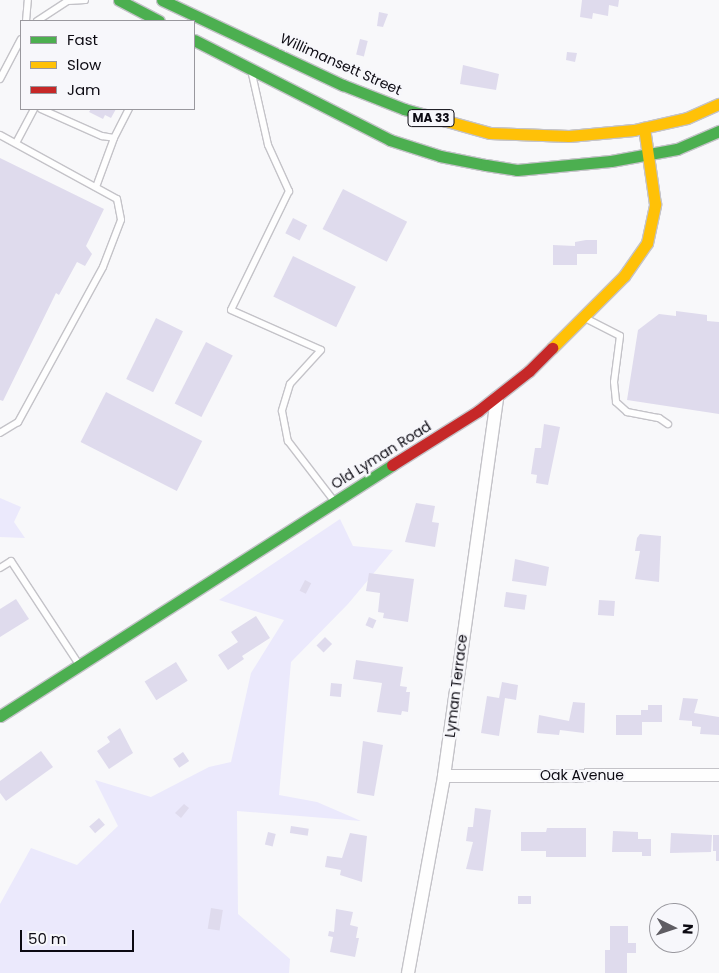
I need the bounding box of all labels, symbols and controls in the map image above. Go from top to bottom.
legend [20,20,195,110]
text: Fast [67,29,98,50]
street label: Willimansett Street [278,30,404,98]
text: Slow [67,54,101,75]
text: Jam [67,79,101,100]
road number: MA 33 [407,109,455,128]
street label: Old Lyman Road [328,418,434,492]
street label: Lyman Terrace [441,633,471,739]
street label: Oak Avenue [540,767,624,783]
north arrow [649,903,699,953]
scale bar [22,920,136,952]
text: N [678,923,698,935]
text: 50 m [28,928,66,949]

